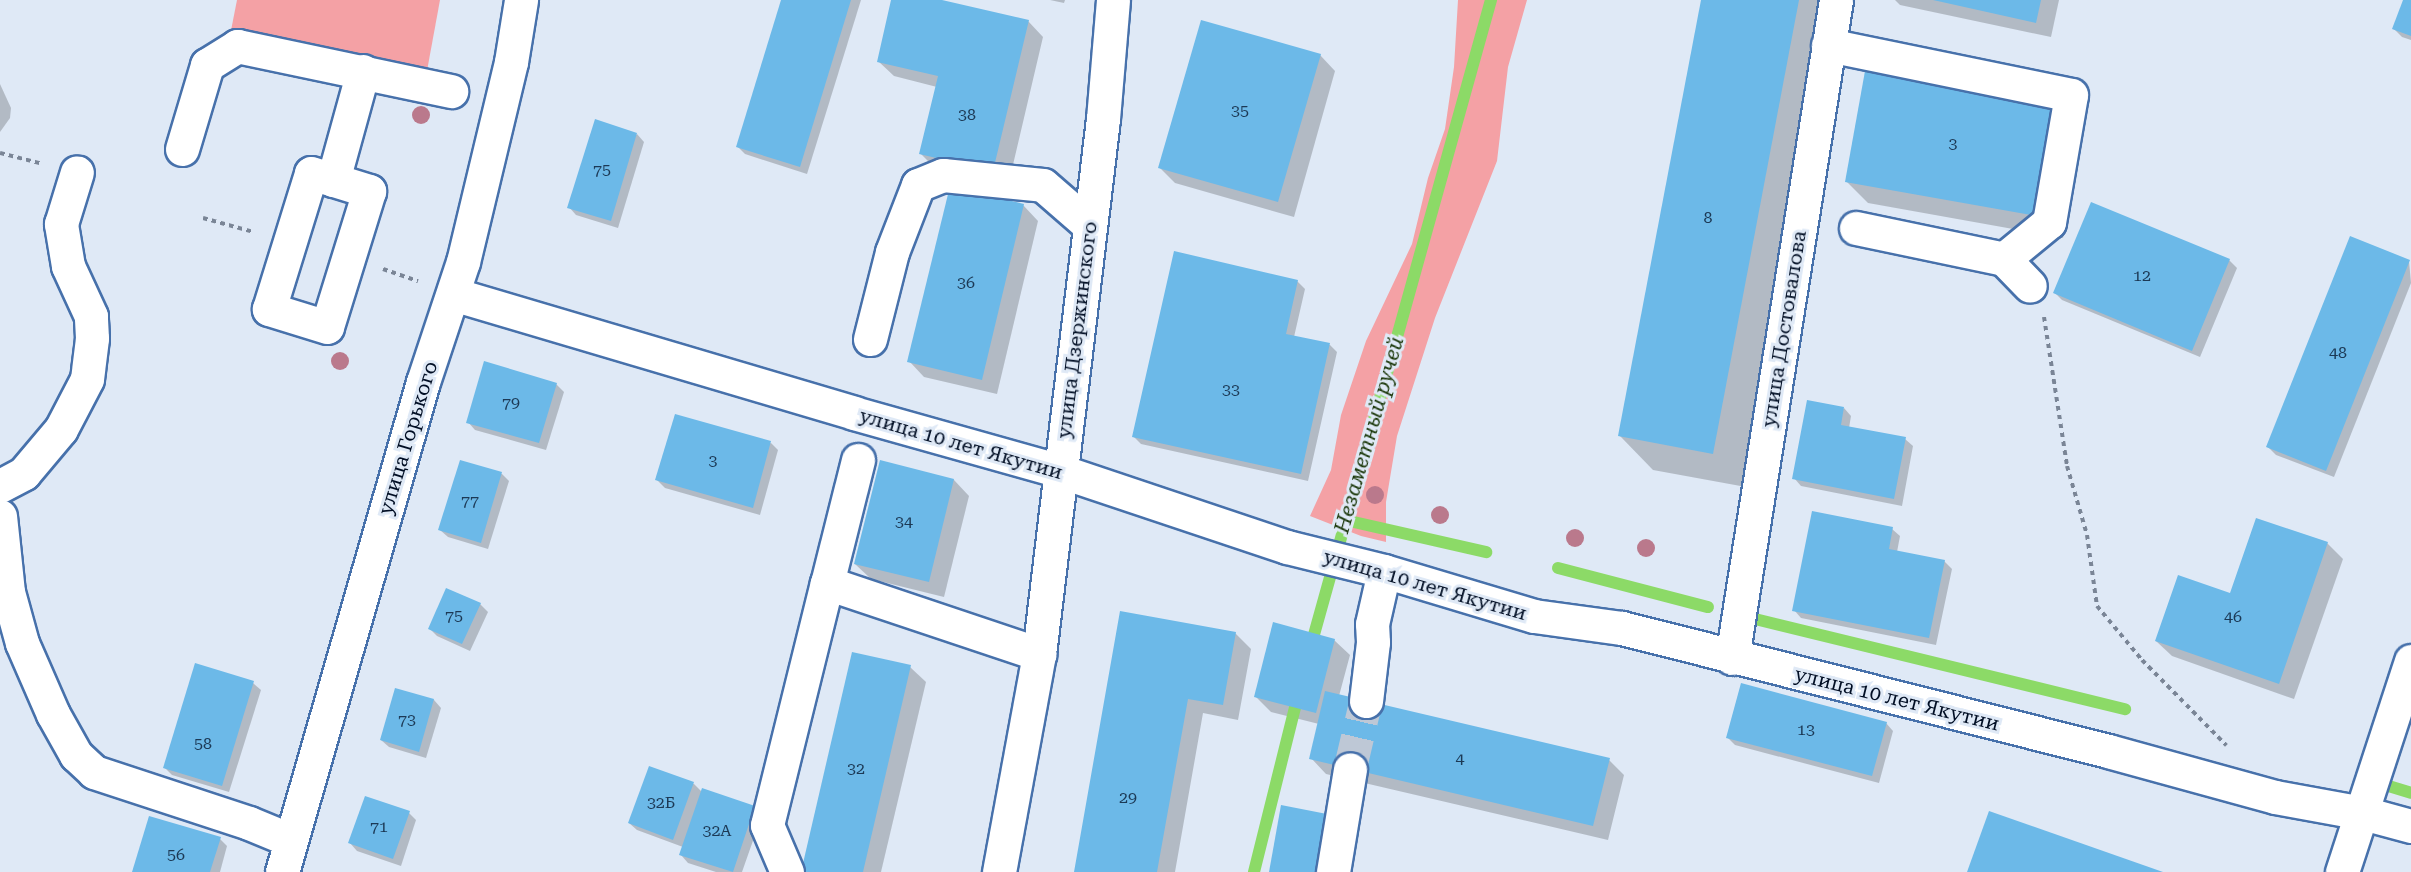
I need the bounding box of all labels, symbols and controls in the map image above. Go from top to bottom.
house number: 35 [1231,101,1249,121]
house number: 38 [958,105,976,125]
house number: 3 [1949,134,1957,154]
house number: 75 [593,160,611,180]
house number: 8 [1704,208,1712,228]
street label: улица Дзержинского [1052,220,1102,440]
street label: улица Достовалова [1757,229,1811,429]
house number: 12 [2133,266,2151,286]
house number: 36 [957,273,975,293]
water label: Незаметный ручей [1329,334,1409,536]
house number: 48 [2329,343,2347,363]
street label: улица Горького [373,358,443,518]
house number: 33 [1222,380,1240,400]
house number: 79 [502,393,520,413]
street label: улица 10 лет Якутии [857,404,1065,484]
house number: 3 [709,451,717,471]
house number: 77 [461,491,479,511]
house number: 34 [895,512,913,532]
street label: улица 10 лет Якутии [1321,545,1529,625]
house number: 75 [445,606,463,626]
house number: 46 [2224,607,2242,627]
street label: улица 10 лет Якутии [1792,662,2002,736]
house number: 73 [398,710,416,730]
house number: 13 [1797,720,1815,740]
house number: 58 [194,734,212,754]
house number: 4 [1456,749,1464,769]
house number: 32 [847,759,865,779]
house number: 29 [1119,788,1137,808]
house number: 32Б [647,793,675,813]
house number: 71 [370,817,388,837]
house number: 32А [702,821,732,841]
house number: 56 [167,845,185,865]

